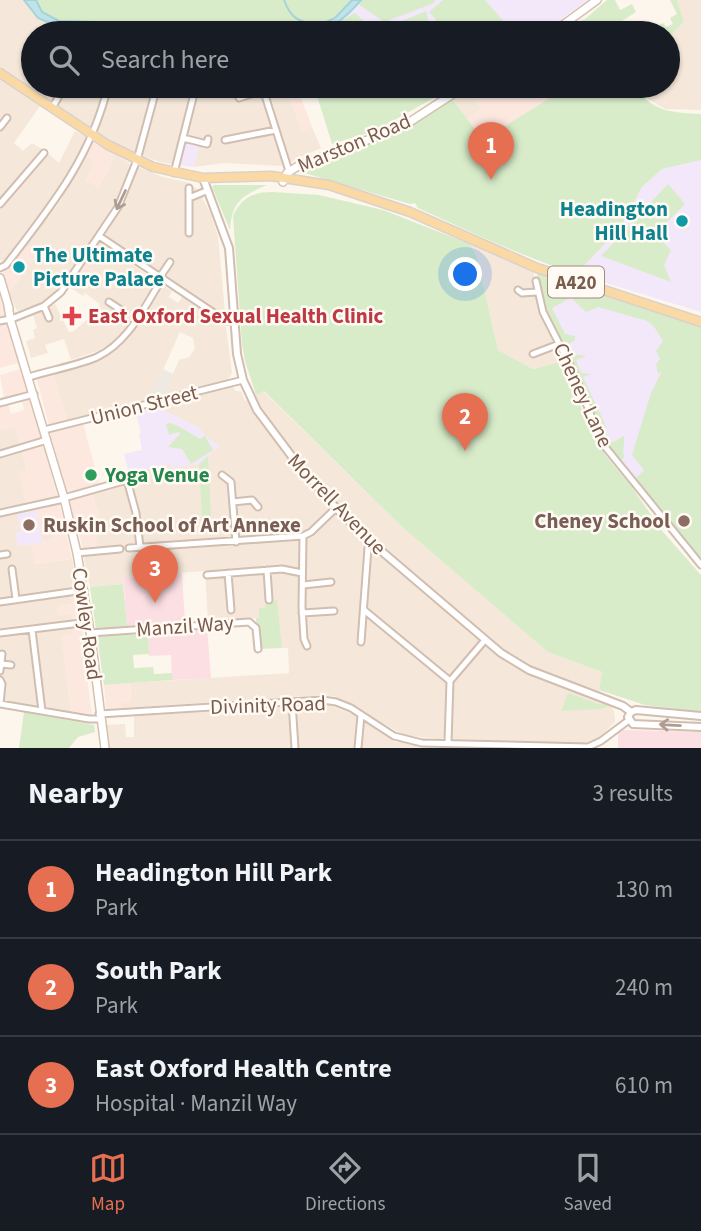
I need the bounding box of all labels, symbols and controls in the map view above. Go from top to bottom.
search box [21,21,680,98]
icon: search [45,41,83,79]
text: Search here [101,41,229,78]
street label: Marston Road [293,106,415,180]
pin: 1 [468,122,514,180]
one-way arrow [114,189,127,210]
place label: Headington Hill Hall [560,194,668,248]
marker: Headington Hill Hall [674,213,690,229]
place label: The Ultimate Picture Palace [33,240,164,294]
your location [448,257,482,291]
marker: The Ultimate Picture Palace [11,259,27,275]
road number: A420 [548,266,604,298]
place label: East Oxford Sexual Health Clinic [88,301,384,331]
marker: East Oxford Sexual Health Clinic [62,306,82,326]
street label: Cheney Lane [546,338,620,452]
street label: Union Street [87,377,201,433]
pin: 2 [442,393,488,451]
street label: Morrell Avenue [281,446,393,562]
place label: Yoga Venue [104,460,210,490]
marker: Yoga Venue [83,467,99,483]
place label: Cheney School [534,506,670,536]
place label: Ruskin School of Art Annexe [43,510,301,540]
marker: Cheney School [676,513,692,529]
marker: Ruskin School of Art Annexe [21,517,37,533]
pin: 3 [132,545,178,603]
street label: Cowley Road [64,566,110,682]
street label: Manzil Way [135,608,235,644]
street label: Divinity Road [210,688,326,722]
one-way arrow [659,719,682,732]
text: Nearby [28,772,123,815]
text: 3 results [593,777,673,810]
text: Headington Hill Park [95,854,332,891]
text: 1 [45,873,57,906]
text: 130 m [615,873,673,906]
text: Park [95,891,138,924]
text: South Park [95,952,222,989]
text: 2 [45,971,57,1004]
text: 240 m [615,971,673,1004]
text: Park [95,989,138,1022]
text: East Oxford Health Centre [95,1050,392,1087]
text: 3 [45,1069,57,1102]
text: 610 m [615,1069,673,1102]
text: Hospital · Manzil Way [95,1087,297,1120]
tab: Map [89,1149,127,1218]
tab: Directions [305,1149,385,1218]
tab: Saved [563,1149,612,1218]

